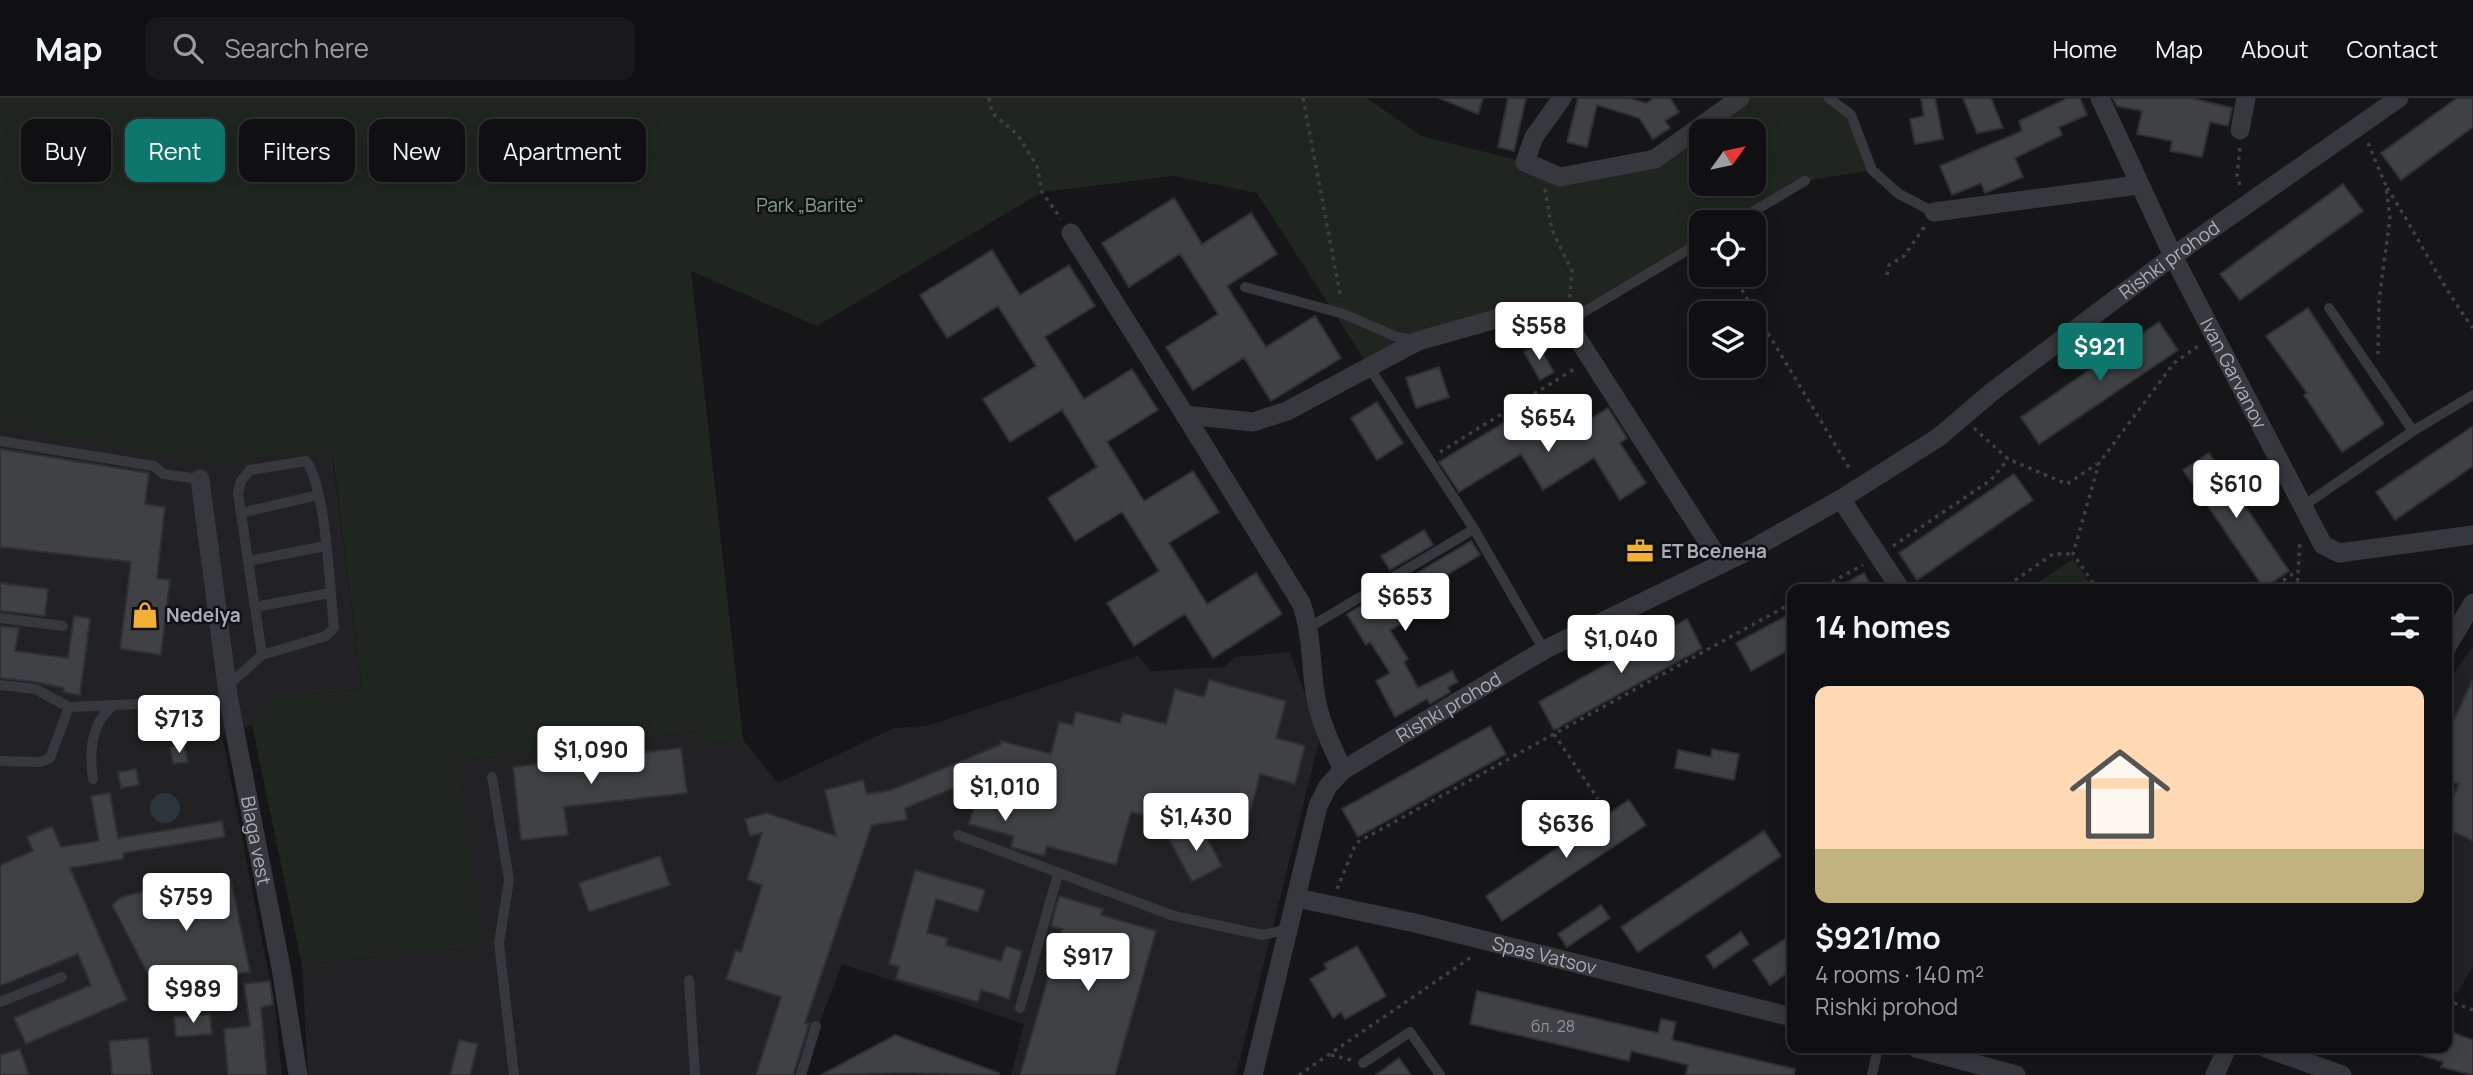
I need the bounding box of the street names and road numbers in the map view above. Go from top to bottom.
street label: Rishki prohod [2114,214,2225,305]
street label: Ivan Garvanov [2194,313,2273,433]
street label: Rishki prohod [1391,665,1506,748]
street label: Blaga vest [235,794,278,887]
street label: Spas Vatsov [1490,930,1600,981]

